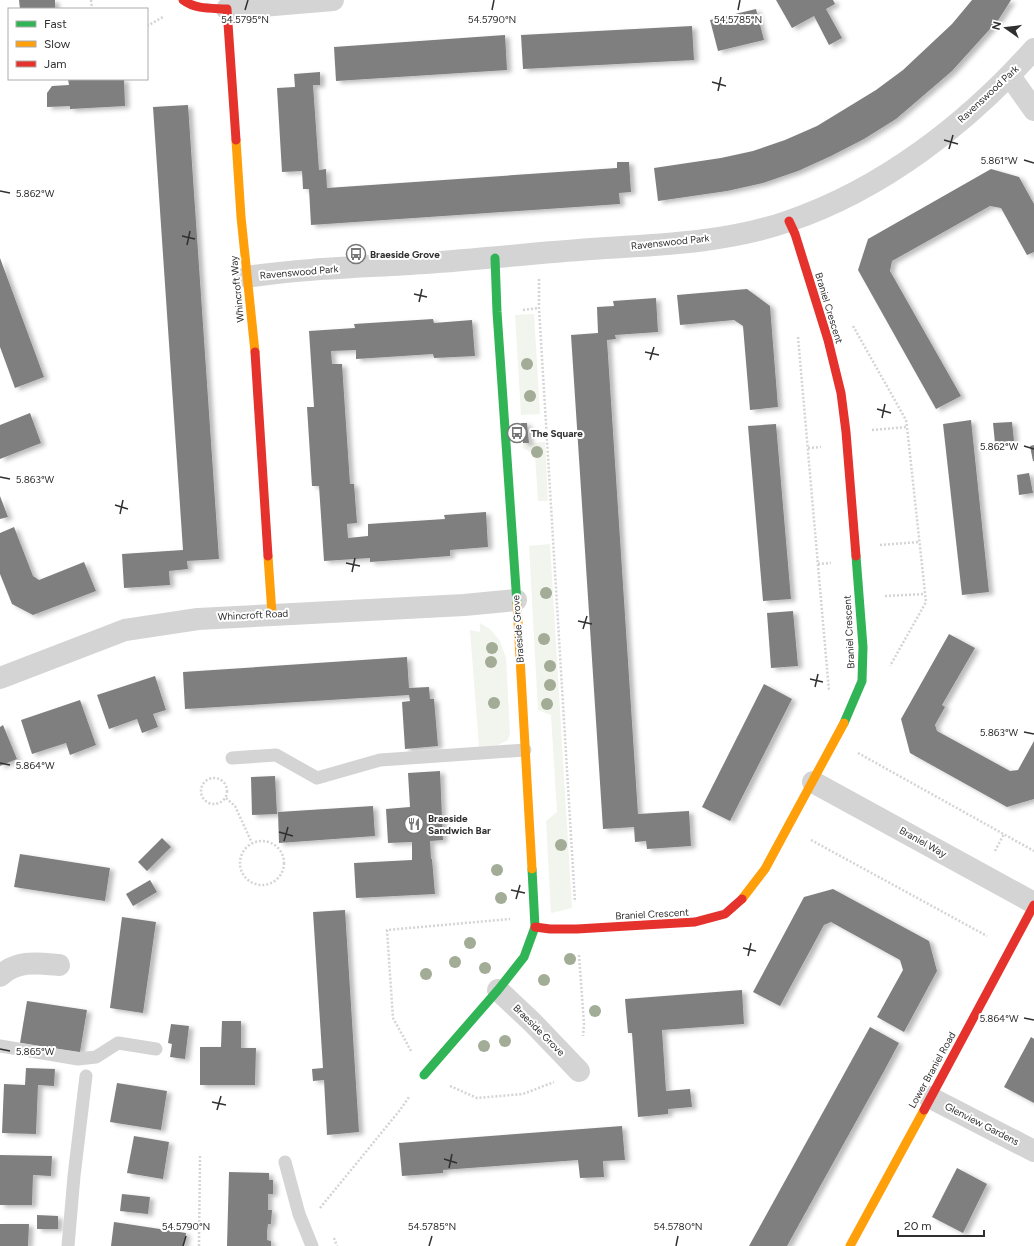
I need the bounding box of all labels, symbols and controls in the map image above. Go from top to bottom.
legend [8,8,148,80]
north arrow [986,8,1026,48]
text: 54.5795°N [221,13,269,26]
text: 54.5790°N [468,13,516,26]
text: 54.5785°N [714,13,762,26]
text: Fast [44,17,67,31]
text: N [989,20,1004,31]
text: Slow [44,37,71,51]
text: Jam [44,57,67,71]
street label: Ravenswood Park [955,62,1021,126]
text: 5.861°W [980,154,1018,167]
text: 5.862°W [16,187,55,200]
street label: Ravenswood Park [630,231,710,253]
bus stop icon: Braeside Grove [345,243,367,265]
place label: Braeside Grove [370,248,440,261]
street label: Whincroft Way [227,254,247,323]
street label: Ravenswood Park [259,262,339,282]
street label: Braniel Crescent [812,271,846,345]
bus stop icon: The Square [506,422,528,444]
place label: The Square [531,427,583,440]
text: 5.862°W [980,440,1019,453]
text: 5.863°W [16,473,55,486]
street label: Braeside Grove [509,594,527,663]
street label: Braniel Crescent [841,595,857,669]
street label: Whincroft Road [217,607,289,623]
text: 5.863°W [980,726,1019,739]
text: 5.864°W [15,759,55,772]
place label: Braeside Sandwich Bar [428,812,491,837]
restaurant icon: Braeside Sandwich Bar [403,813,425,835]
street label: Braniel Way [897,824,950,861]
street label: Braniel Crescent [615,906,689,922]
street label: Braeside Grove [510,1001,568,1059]
text: 5.864°W [979,1012,1019,1025]
street label: Lower Braniel Road [906,1029,958,1111]
text: 5.865°W [16,1045,55,1058]
street label: Glenview Gardens [943,1100,1022,1148]
scale bar [898,1212,984,1238]
text: 20 m [904,1219,932,1233]
text: 54.5790°N [162,1220,210,1233]
text: 54.5785°N [408,1220,456,1233]
text: 54.5780°N [653,1220,703,1233]

